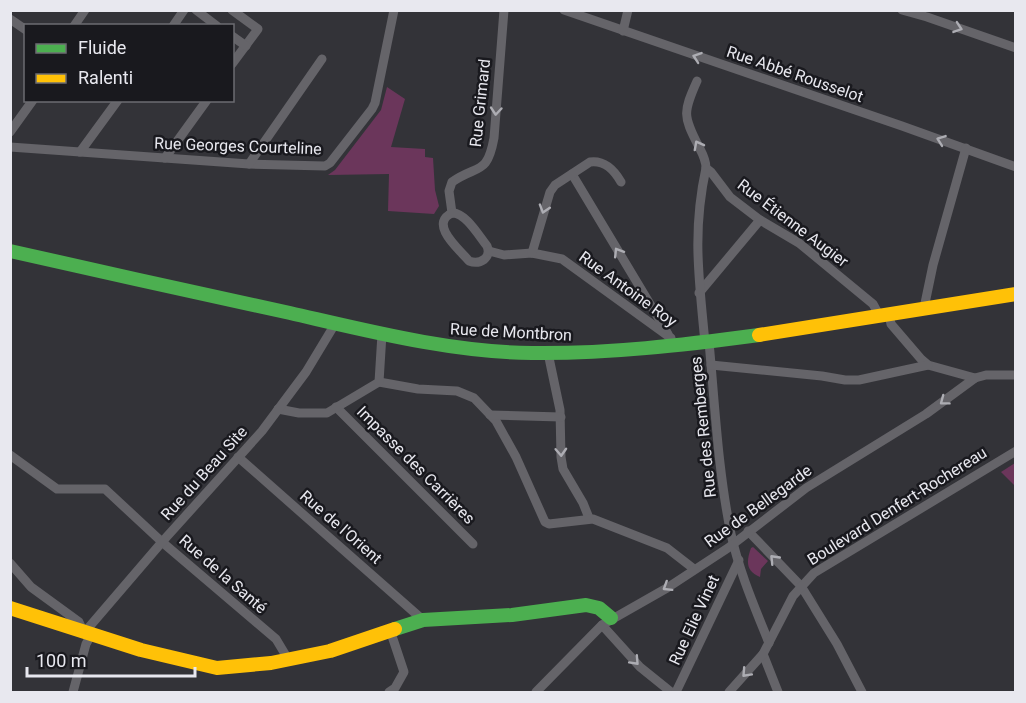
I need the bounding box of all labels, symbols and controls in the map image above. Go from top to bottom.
one-way arrow [952,20,963,33]
legend [24,24,234,102]
text: Fluide [78,37,126,58]
street label: Rue Abbé Rousselot [724,42,866,106]
one-way arrow [692,51,703,64]
street label: Rue Grimard [466,58,494,148]
text: Ralenti [78,67,133,88]
one-way arrow [490,106,503,115]
street label: Rue Georges Courteline [154,134,322,158]
one-way arrow [936,134,947,147]
one-way arrow [694,141,705,151]
street label: Rue Étienne Augier [734,175,853,271]
one-way arrow [539,203,551,214]
street label: Rue Antoine Roy [575,247,681,331]
one-way arrow [614,248,626,258]
street label: Rue de Montbron [450,319,572,345]
street label: Rue des Remberges [686,356,720,498]
one-way arrow [939,393,950,404]
street label: Impasse des Carrières [353,402,479,528]
street label: Rue du Beau Site [157,422,251,524]
street label: Boulevard Denfert-Rochereau [804,443,990,569]
one-way arrow [555,447,568,456]
street label: Rue de Bellegarde [701,461,815,551]
street label: Rue de l'Orient [296,486,386,568]
street label: Rue de la Santé [175,531,271,617]
one-way arrow [771,555,782,566]
street label: Rue Elie Vinet [665,572,723,668]
one-way arrow [663,580,674,591]
scale bar [27,640,195,678]
text: 100 m [36,650,87,671]
one-way arrow [627,653,638,664]
one-way arrow [742,666,753,676]

